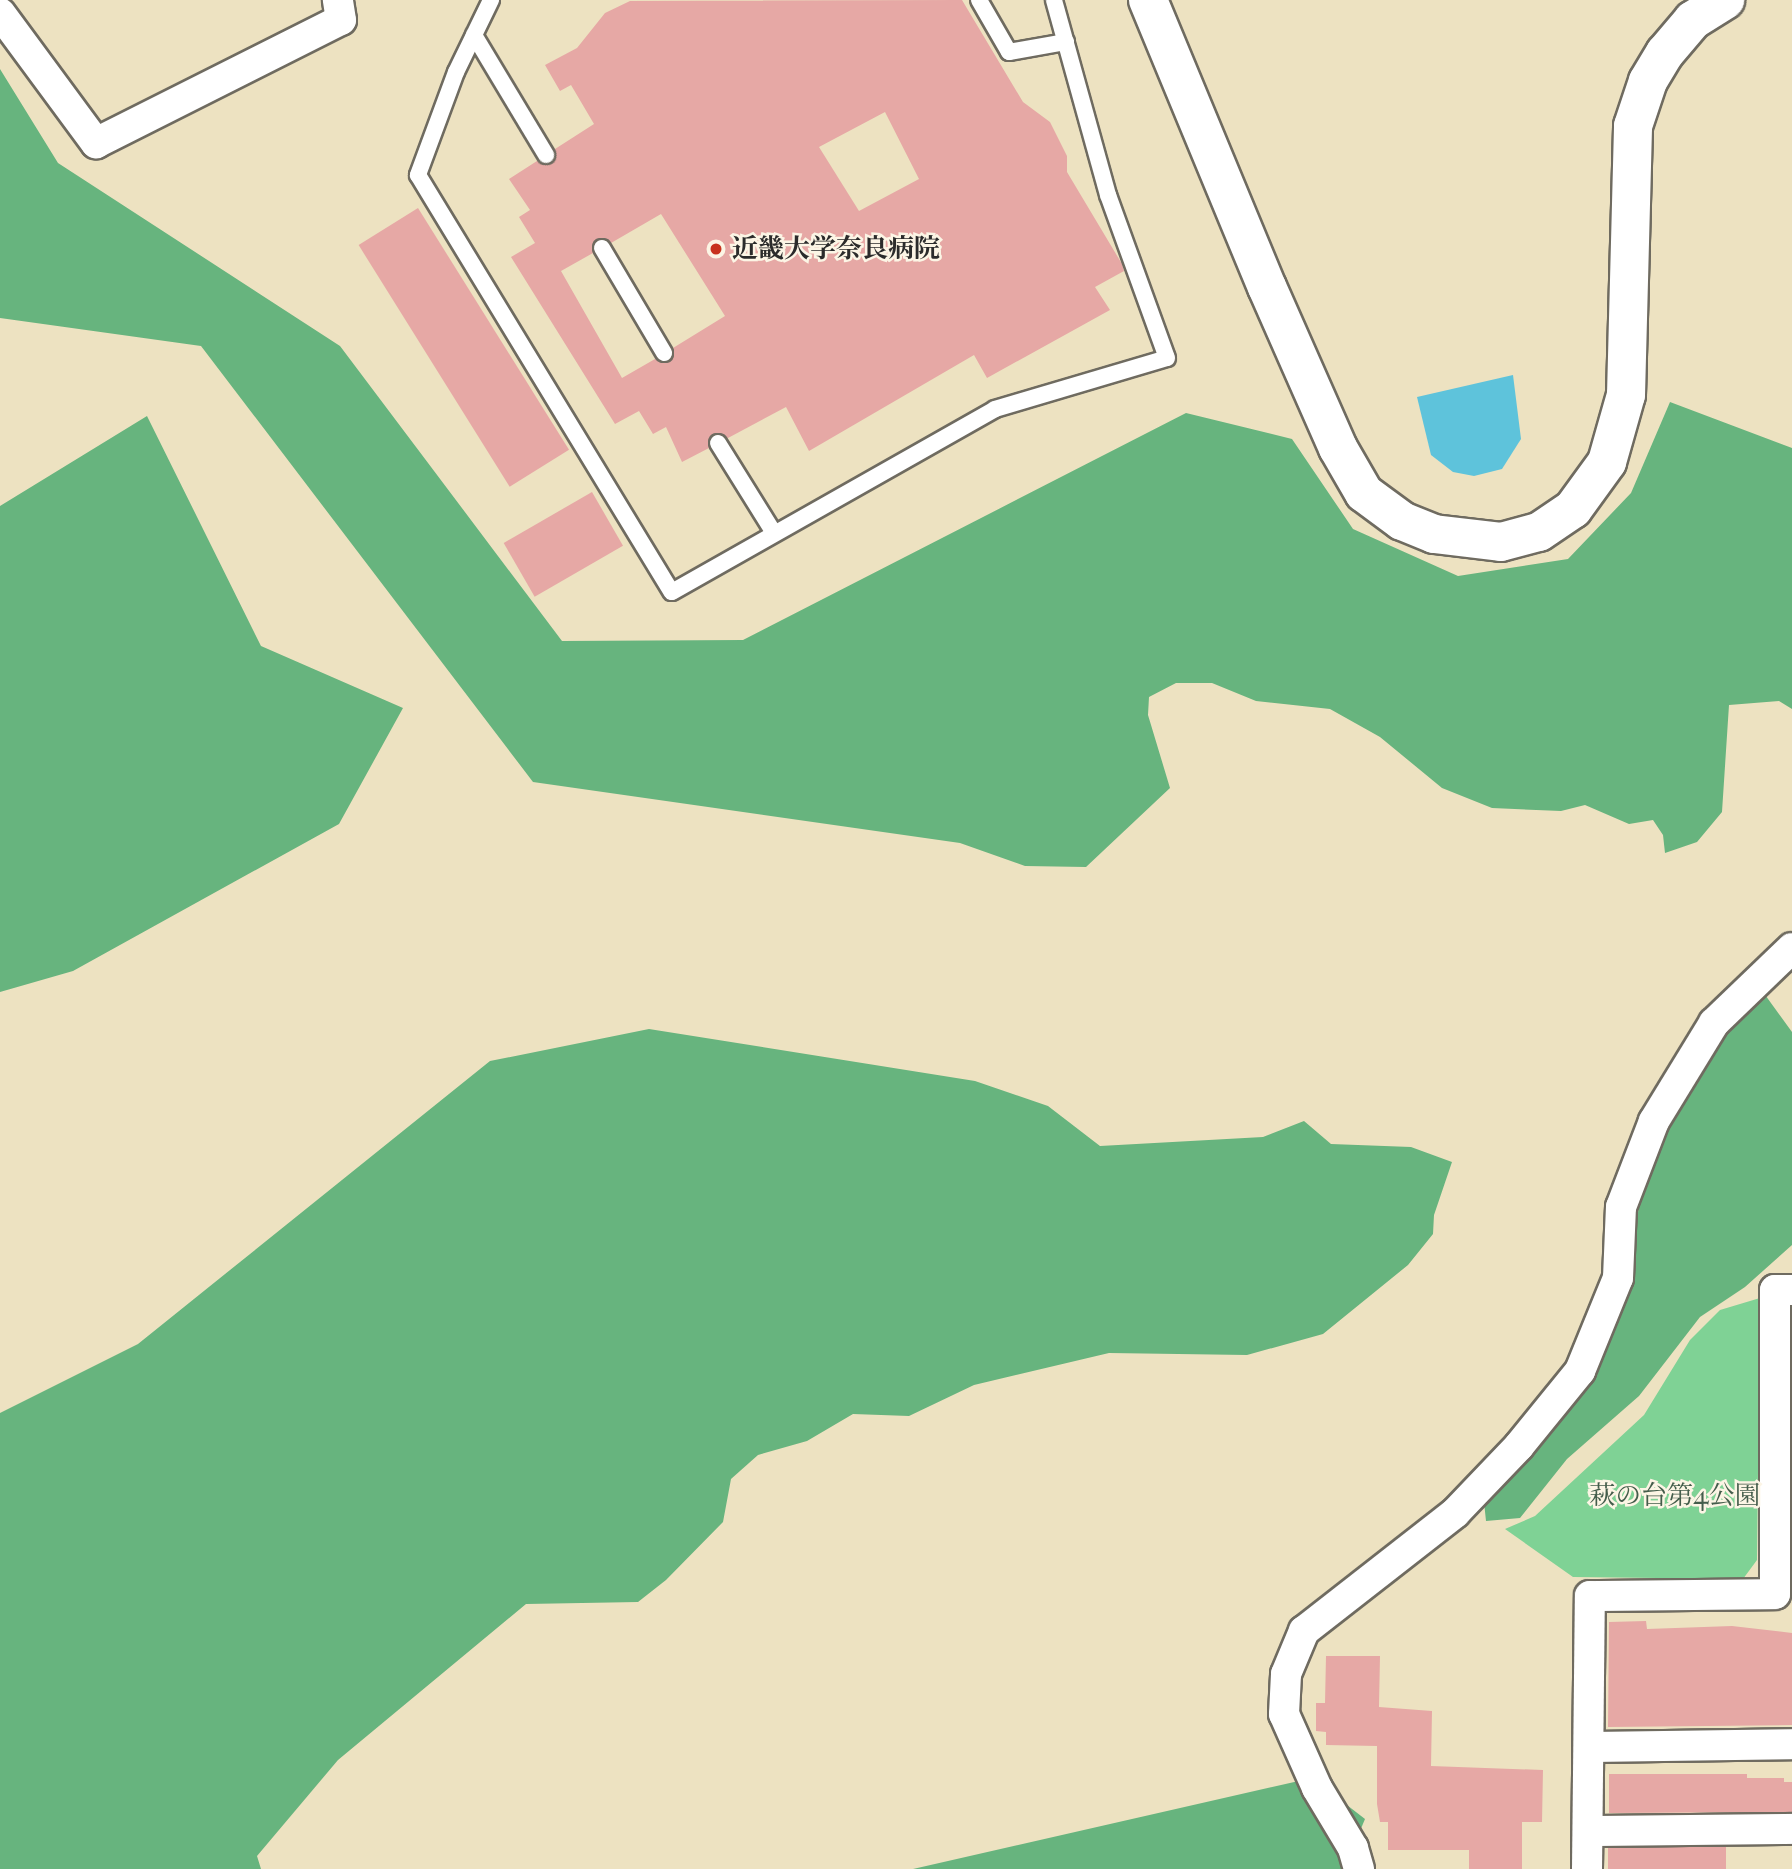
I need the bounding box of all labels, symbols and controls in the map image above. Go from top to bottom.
place label: 近畿大学奈良病院 [732,233,940,265]
marker: 近畿大学奈良病院 [706,239,726,259]
park label: 萩の台第4公園 [1589,1480,1761,1512]

